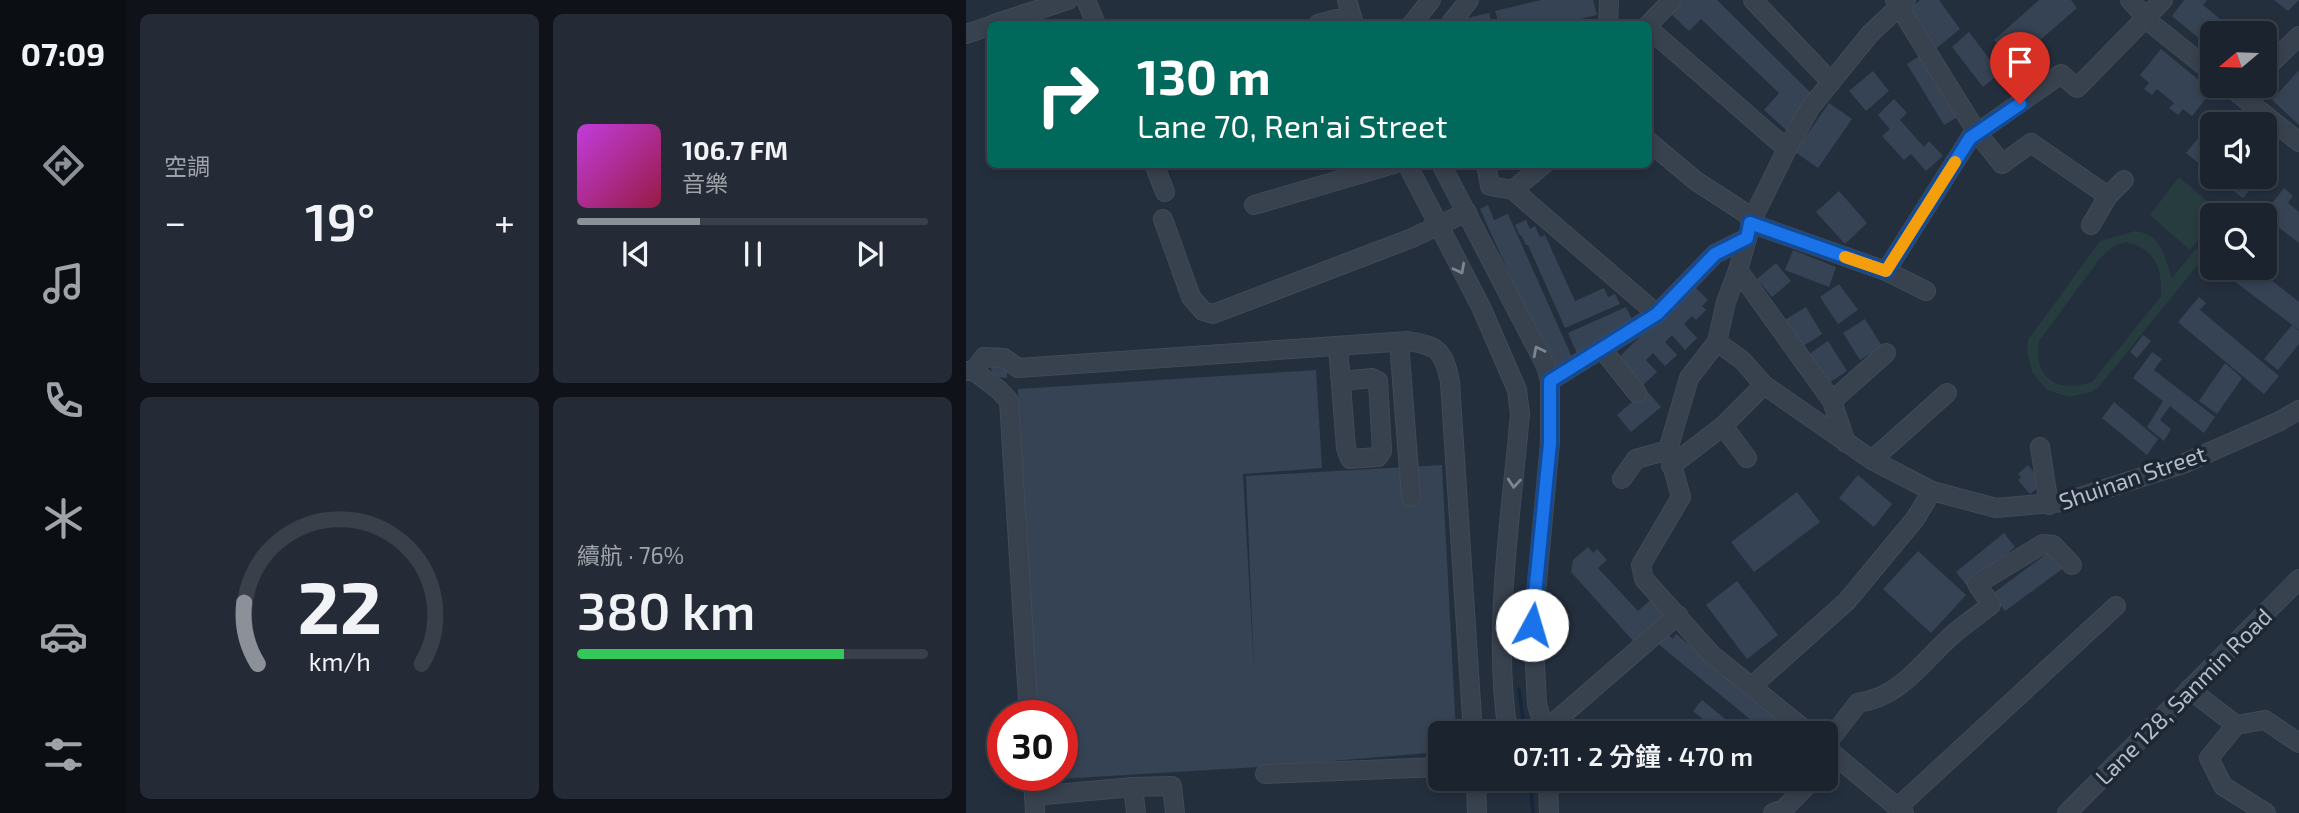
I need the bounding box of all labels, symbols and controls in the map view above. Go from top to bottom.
north arrow [2200,21,2277,98]
map controls [2200,21,2277,280]
pin [1990,32,2050,104]
text: 07:09 [21,34,105,72]
icon: arrive [2001,43,2039,81]
text: 130 m [1137,46,1271,105]
icon: right [1022,49,1113,140]
text: Lane 70, Ren'ai Street [1137,106,1447,144]
button: sound [2200,112,2277,189]
text: 106.7 FM [682,134,788,165]
icon: directions [39,141,88,190]
text: 空調 [164,152,210,180]
text: 音樂 [682,169,728,197]
text: 19° [305,189,375,251]
text: − [164,198,186,244]
text: + [494,198,515,244]
button: search [2200,203,2277,280]
icon: previous [617,235,655,273]
icon: pause [734,235,772,273]
icon: next [851,235,889,273]
icon: music [39,259,88,308]
one-way arrow [1452,262,1466,274]
one-way arrow [1533,346,1547,358]
icon: phone [39,376,88,425]
street label: Shuinan Street [2055,439,2209,515]
one-way arrow [1507,478,1522,489]
icon: climate [39,494,88,543]
text: 續航 · 76% [577,541,684,569]
text: 22 [297,561,382,649]
text: 380 km [577,578,756,640]
position arrow [1495,588,1569,662]
street label: Lane 128, Sanmin Road [2089,602,2277,790]
icon: car [39,612,88,661]
text: km/h [308,646,371,676]
speed limit sign: 30 [987,700,1078,791]
icon: filters [39,730,88,779]
text: 07:11 · 2 分鐘 · 470 m [1513,740,1753,771]

